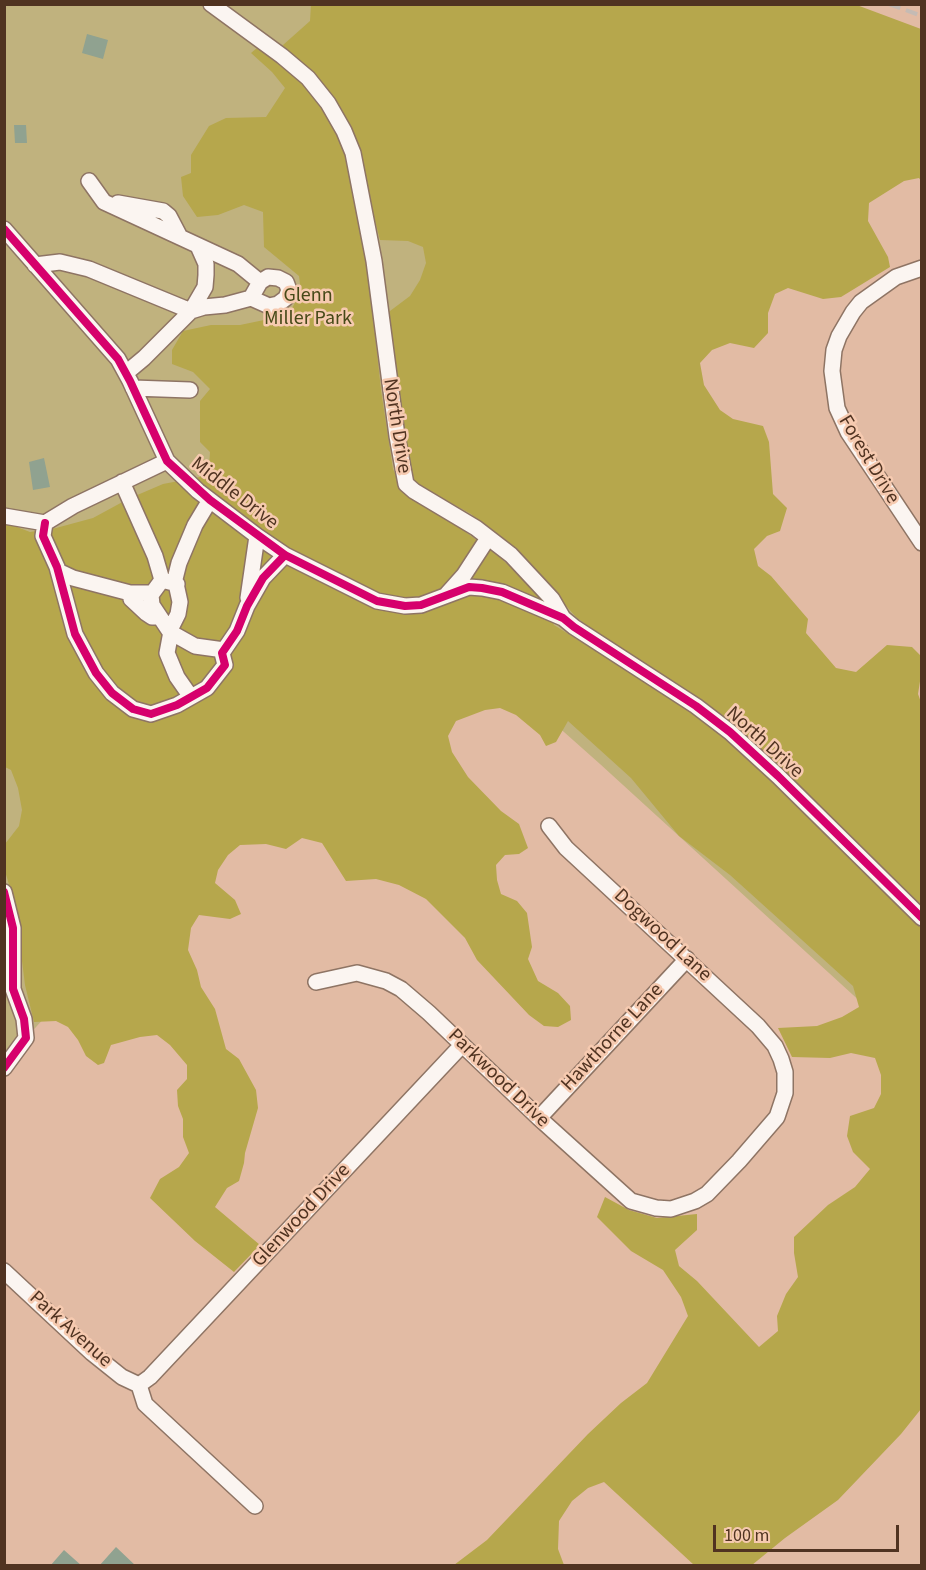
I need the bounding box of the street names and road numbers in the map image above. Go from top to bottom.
street label: North Drive [377,377,415,475]
street label: Forest Drive [832,411,904,509]
street label: Middle Drive [186,453,282,535]
street label: North Drive [720,702,808,784]
street label: Dogwood Lane [608,885,716,987]
street label: Hawthorne Lane [557,979,669,1097]
street label: Parkwood Drive [442,1025,554,1133]
street label: Glenwood Drive [248,1159,356,1273]
street label: Park Avenue [24,1287,116,1373]

